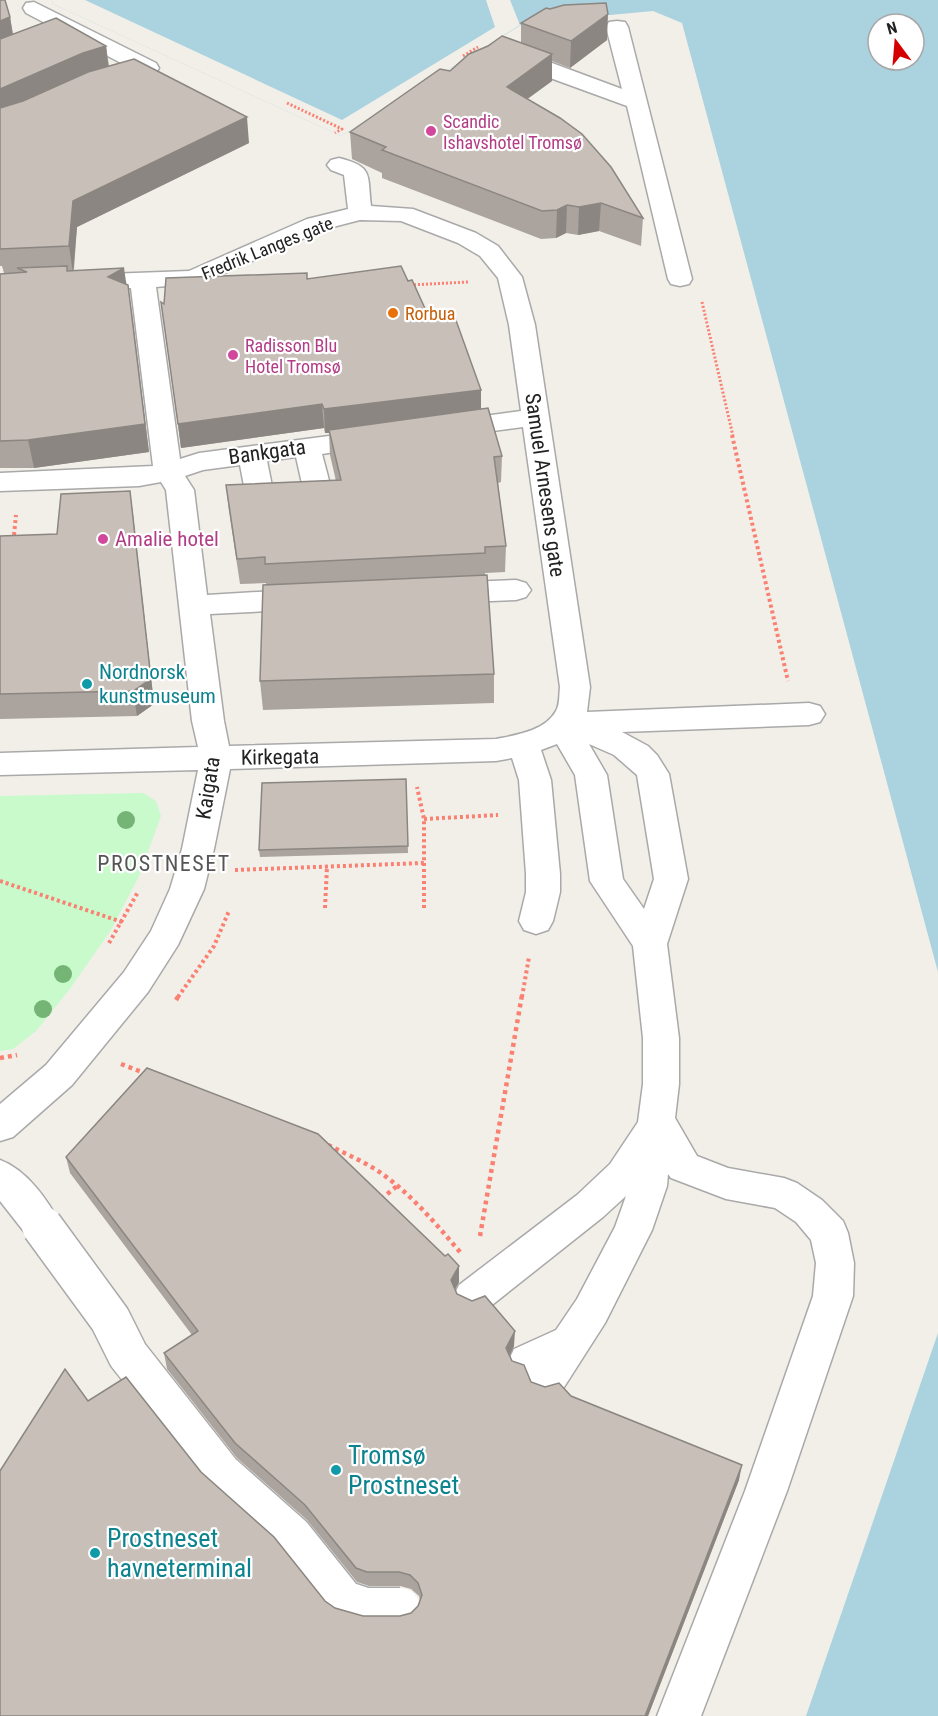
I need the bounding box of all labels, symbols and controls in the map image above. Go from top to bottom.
north arrow [866,12,926,72]
text: N [885,18,899,39]
place label: Scandic Ishavshotel Tromsø [443,111,582,153]
marker: Scandic Ishavshotel Tromsø [424,124,438,138]
street label: Fredrik Langes gate [198,212,336,284]
place label: Rorbua [405,303,455,324]
marker: Rorbua [386,306,400,320]
place label: Radisson Blu Hotel Tromsø [245,335,341,377]
marker: Radisson Blu Hotel Tromsø [226,348,240,362]
street label: Samuel Arnesens gate [520,392,570,579]
street label: Bankgata [227,435,307,469]
place label: Amalie hotel [115,527,219,551]
marker: Amalie hotel [96,532,110,546]
place label: Nordnorsk kunstmuseum [99,660,216,708]
marker: Nordnorsk kunstmuseum [80,677,94,691]
street label: Kirkegata [241,744,319,770]
street label: Kaigata [191,755,225,821]
district label: PROSTNESET [97,851,231,876]
place label: Tromsø Prostneset [348,1440,459,1500]
marker: Tromsø Prostneset [329,1463,343,1477]
place label: Prostneset havneterminal [107,1523,252,1583]
marker: Prostneset havneterminal [88,1546,102,1560]

